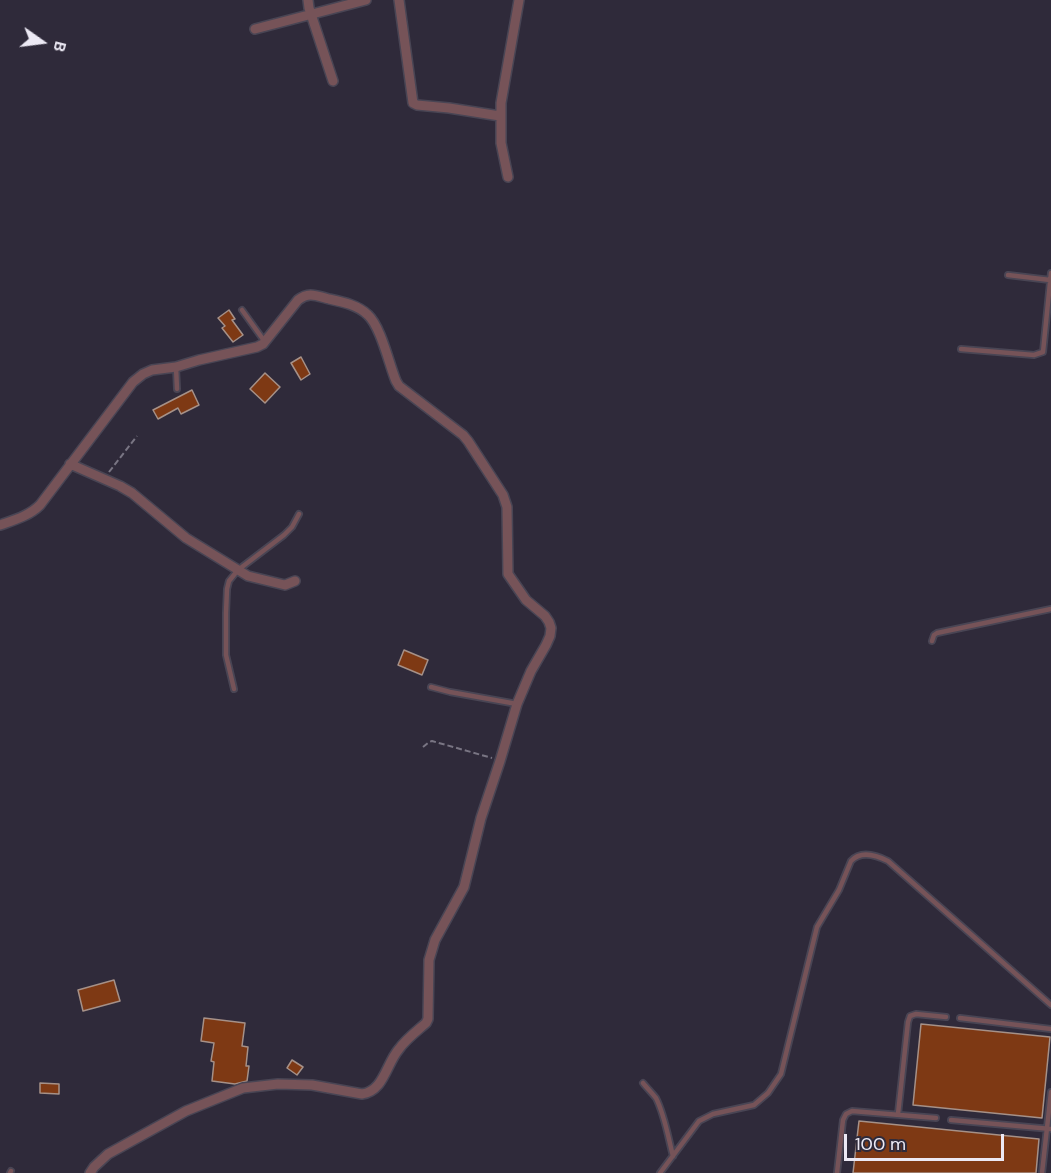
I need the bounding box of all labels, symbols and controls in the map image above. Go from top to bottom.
north arrow [12,12,72,72]
text: B [49,39,71,54]
scale bar [847,1122,1008,1160]
text: 100 m [855,1132,906,1156]

